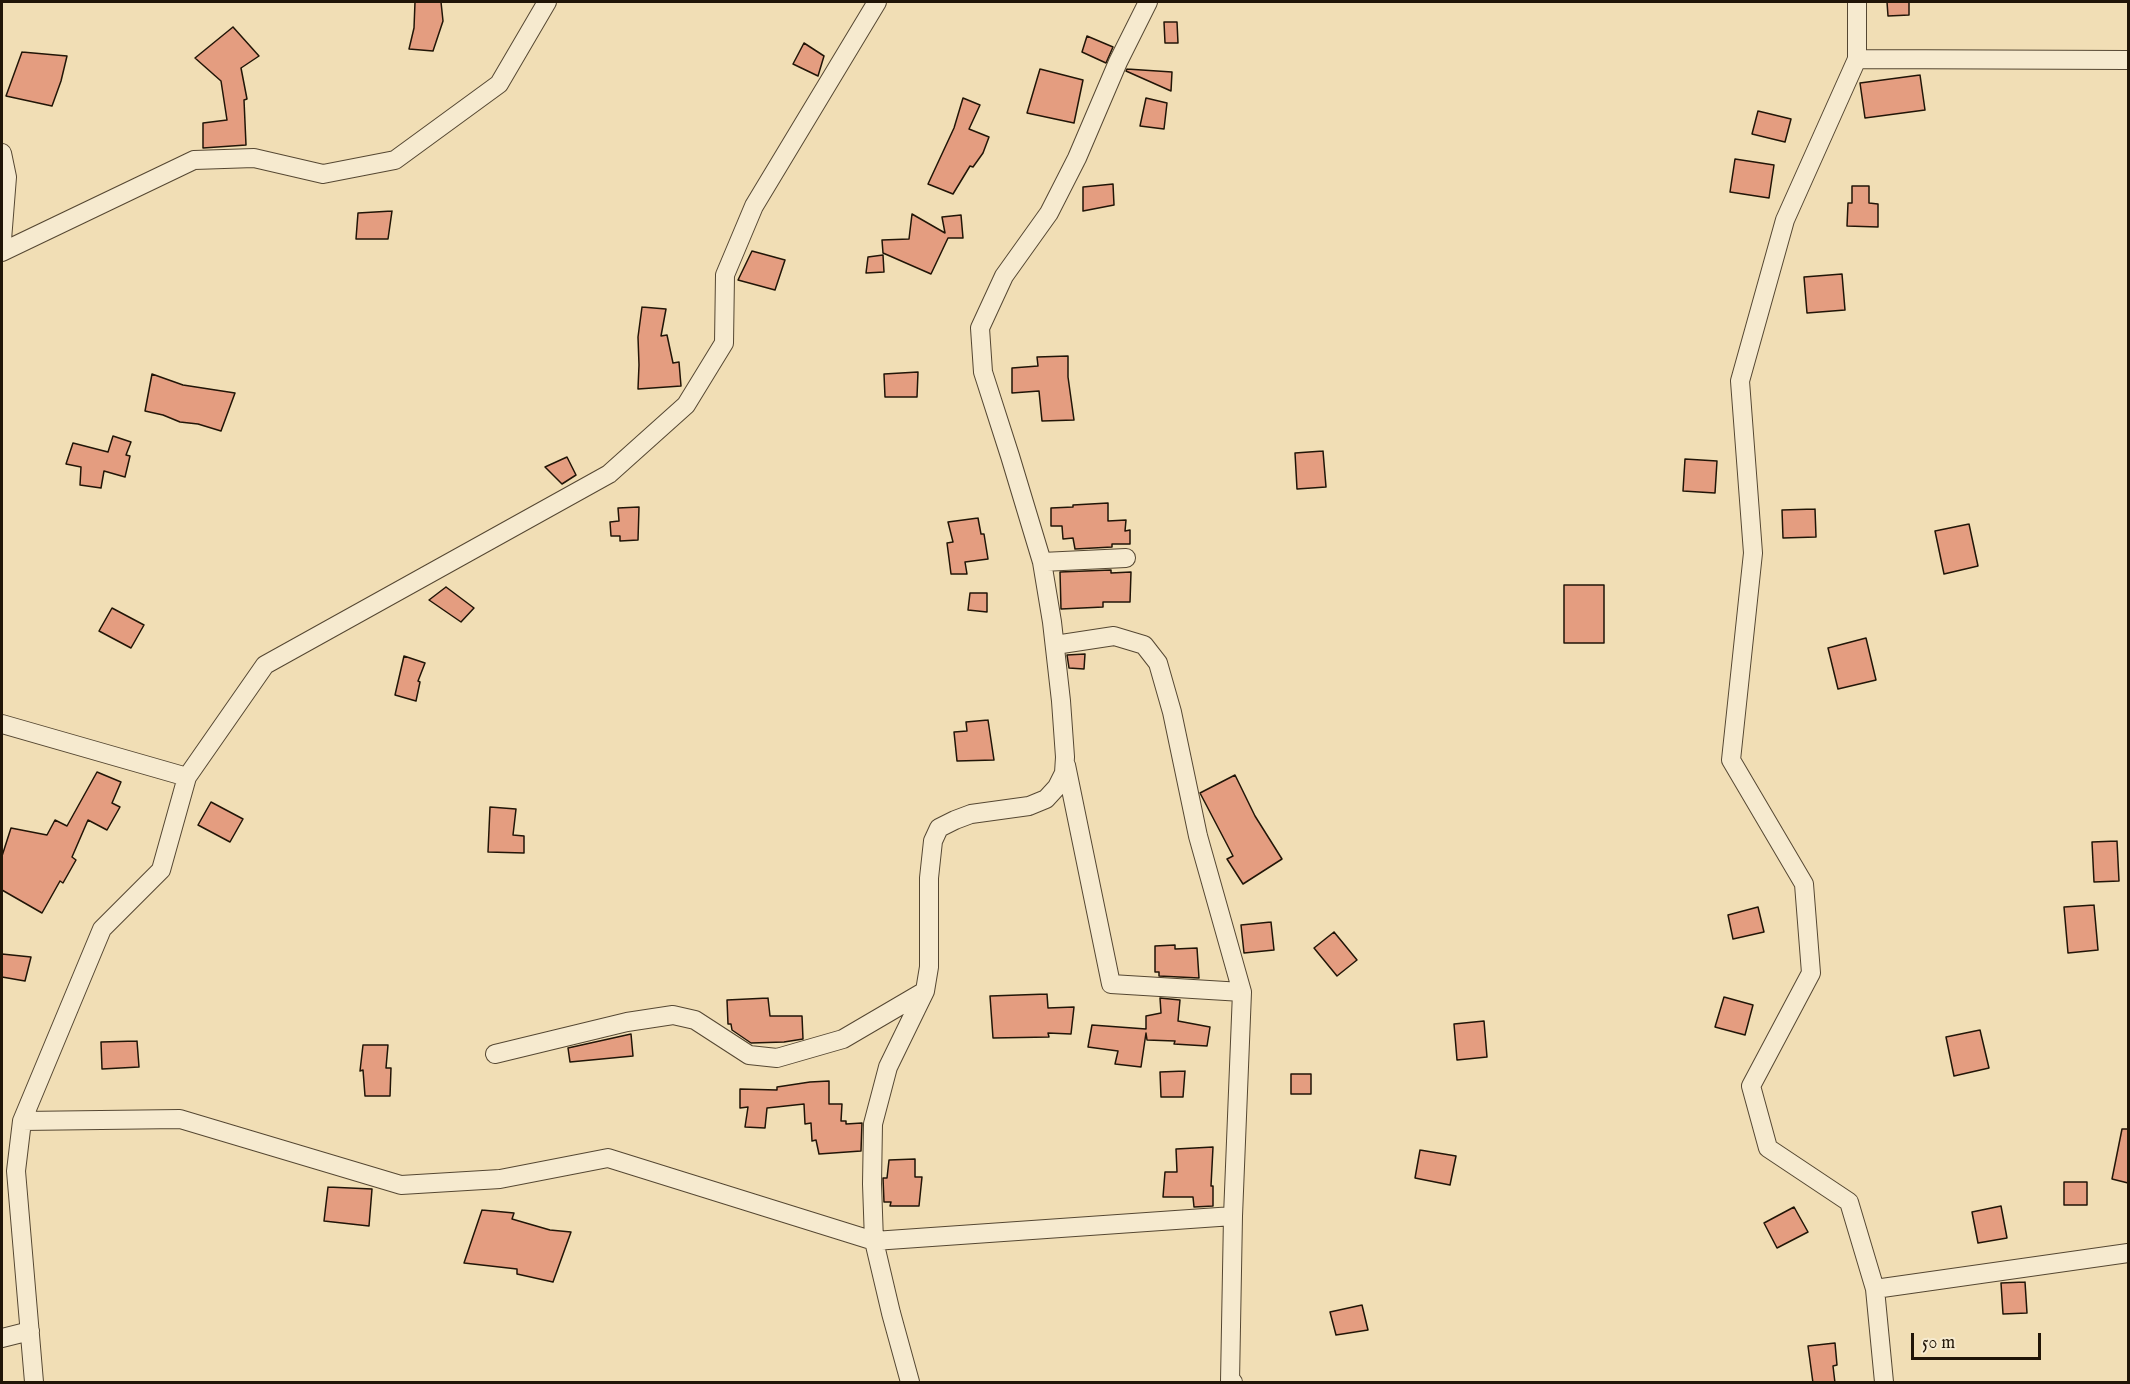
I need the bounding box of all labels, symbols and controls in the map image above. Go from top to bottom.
scale bar [1914,1321,2044,1359]
text: 50 m [1922,1332,1955,1355]

